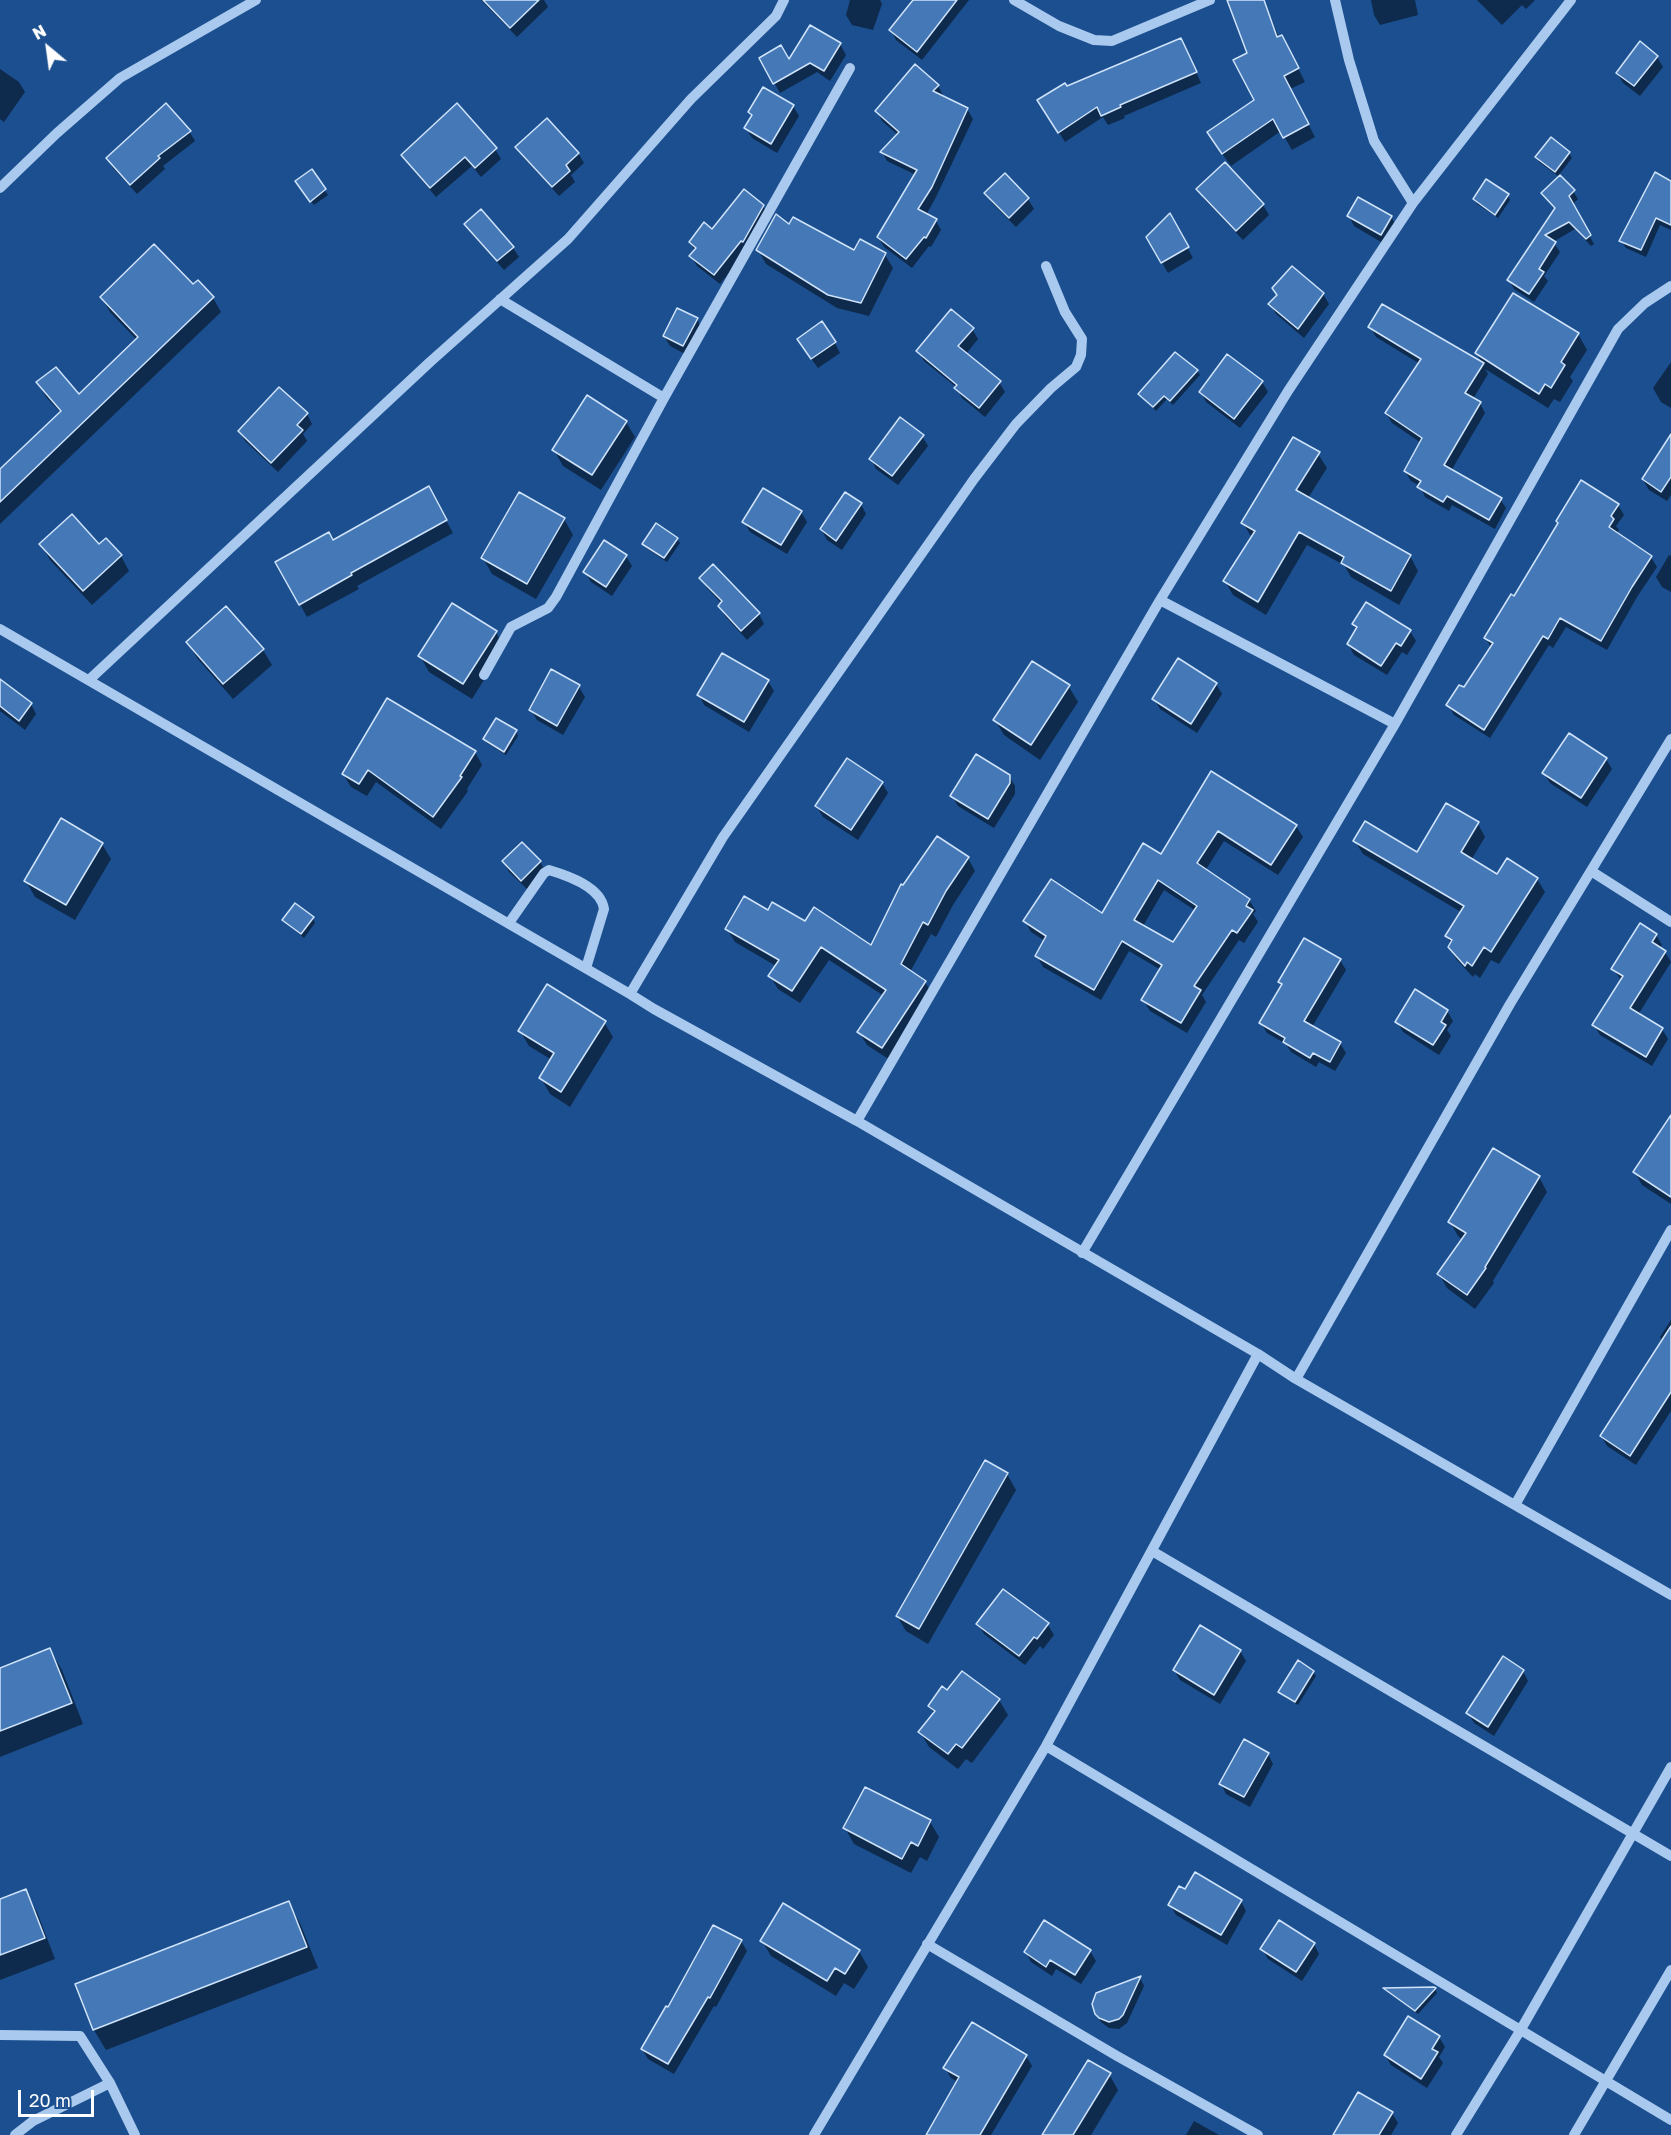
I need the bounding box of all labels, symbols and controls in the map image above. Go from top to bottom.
north arrow [18,18,78,78]
text: N [29,21,49,44]
scale bar [21,2078,98,2116]
text: 20 m [29,2089,71,2111]

